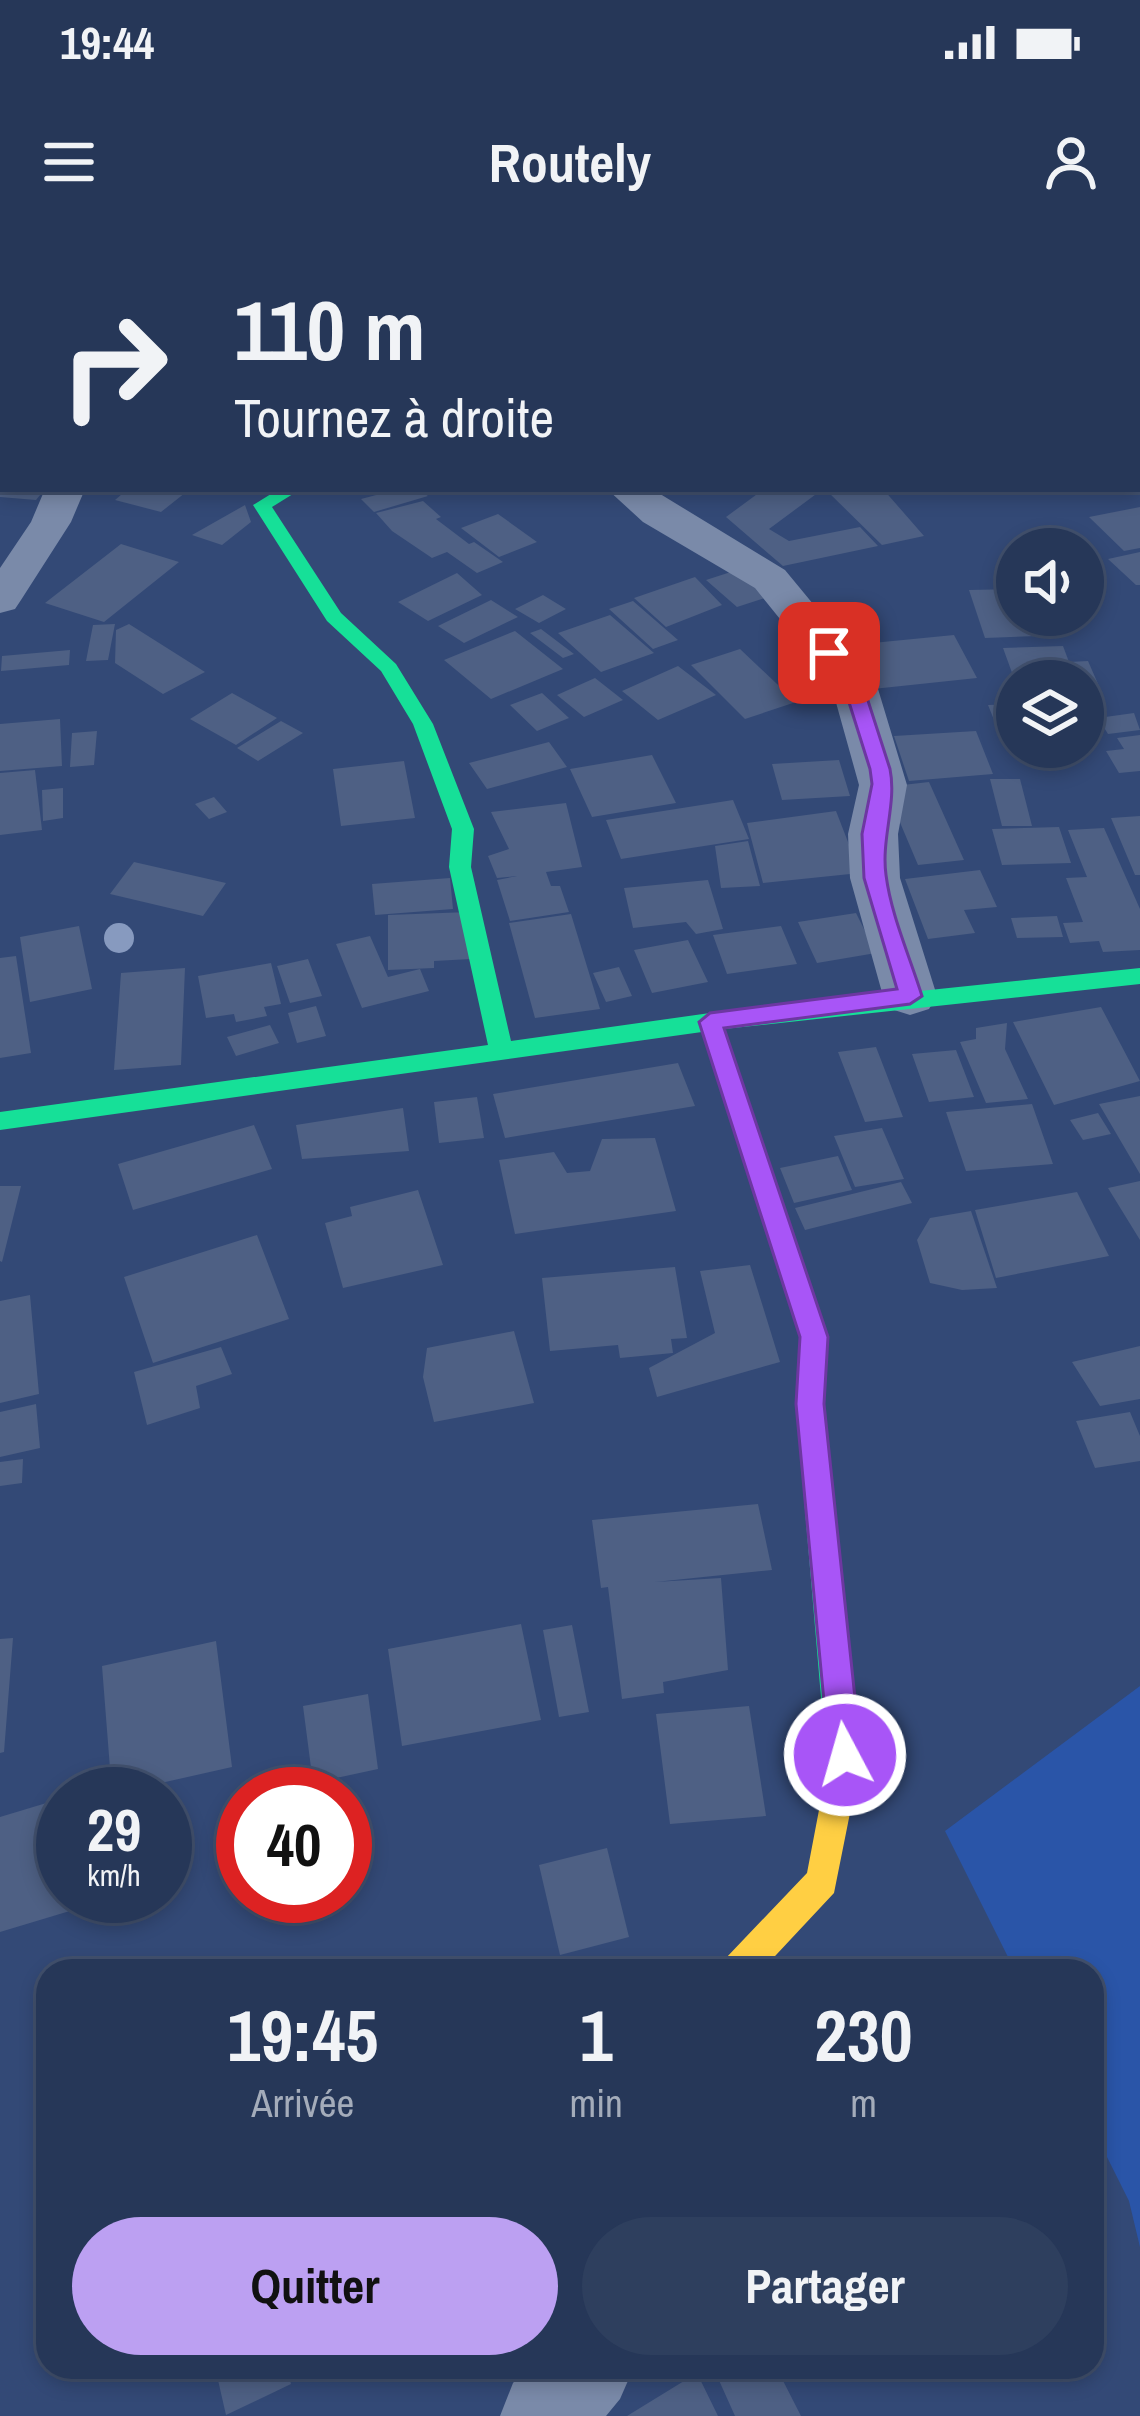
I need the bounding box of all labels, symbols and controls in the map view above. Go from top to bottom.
text: 19:44 [60,12,154,73]
text: Routely [489,126,651,199]
icon: menu [36,129,102,195]
icon: person [1038,129,1104,195]
text: 110 m [234,273,426,386]
icon: right [36,288,192,444]
text: Tournez à droite [234,381,554,454]
map controls [996,528,1104,768]
button: sound [996,528,1104,636]
pin [778,602,880,704]
icon: arrive [796,620,862,686]
button: layers [996,660,1104,768]
position arrow [782,1692,908,1818]
speed limit sign: 40 [216,1767,372,1923]
text: 29 [87,1789,141,1870]
text: km/h [87,1855,141,1895]
text: 19:45 [227,1986,378,2083]
text: 1 [580,1986,613,2083]
text: 230 [814,1986,913,2083]
text: Arrivée [251,2077,354,2129]
text: min [570,2077,623,2129]
text: m [850,2077,877,2129]
button: Quitter [72,2217,558,2355]
button: Partager [582,2217,1068,2355]

